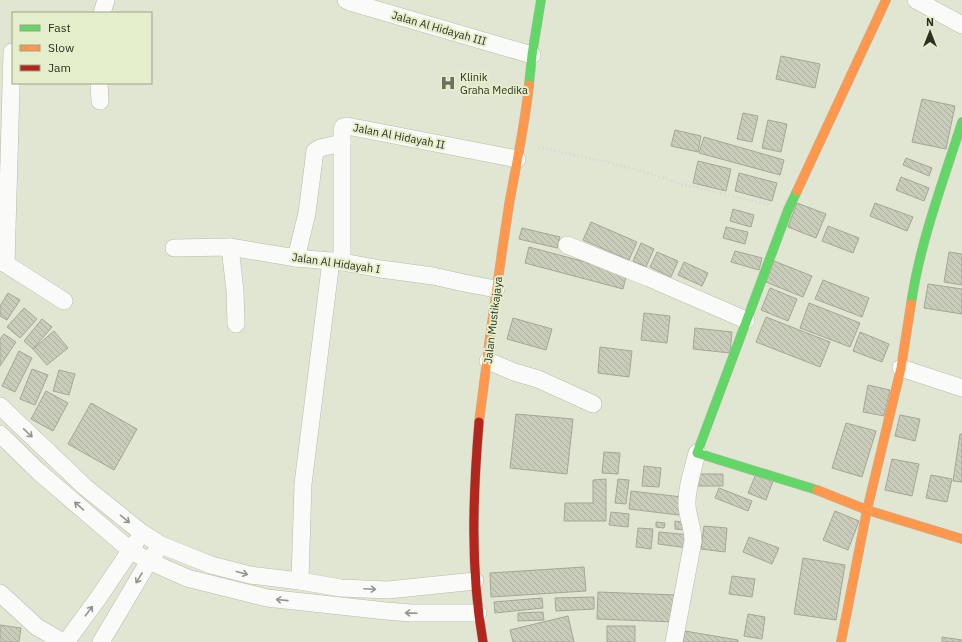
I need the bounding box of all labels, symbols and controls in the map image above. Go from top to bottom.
street label: Jalan Al Hidayah III [390,8,488,48]
legend [12,12,152,84]
north arrow [910,12,950,52]
text: N [926,15,934,29]
text: Fast [48,20,71,35]
text: Slow [48,40,74,55]
text: Jam [48,60,71,75]
place label: Klinik Graha Medika [460,70,528,97]
hospital icon: Klinik Graha Medika [439,74,457,92]
street label: Jalan Al Hidayah II [352,120,446,152]
street label: Jalan Al Hidayah I [291,250,381,276]
street label: Jalan Mustikajaya [481,276,505,364]
one-way arrow [23,428,33,437]
one-way arrow [74,502,85,511]
one-way arrow [119,515,130,524]
one-way arrow [235,570,248,577]
one-way arrow [135,572,143,584]
one-way arrow [363,586,376,593]
one-way arrow [276,596,289,604]
one-way arrow [85,605,93,616]
one-way arrow [405,609,418,617]

